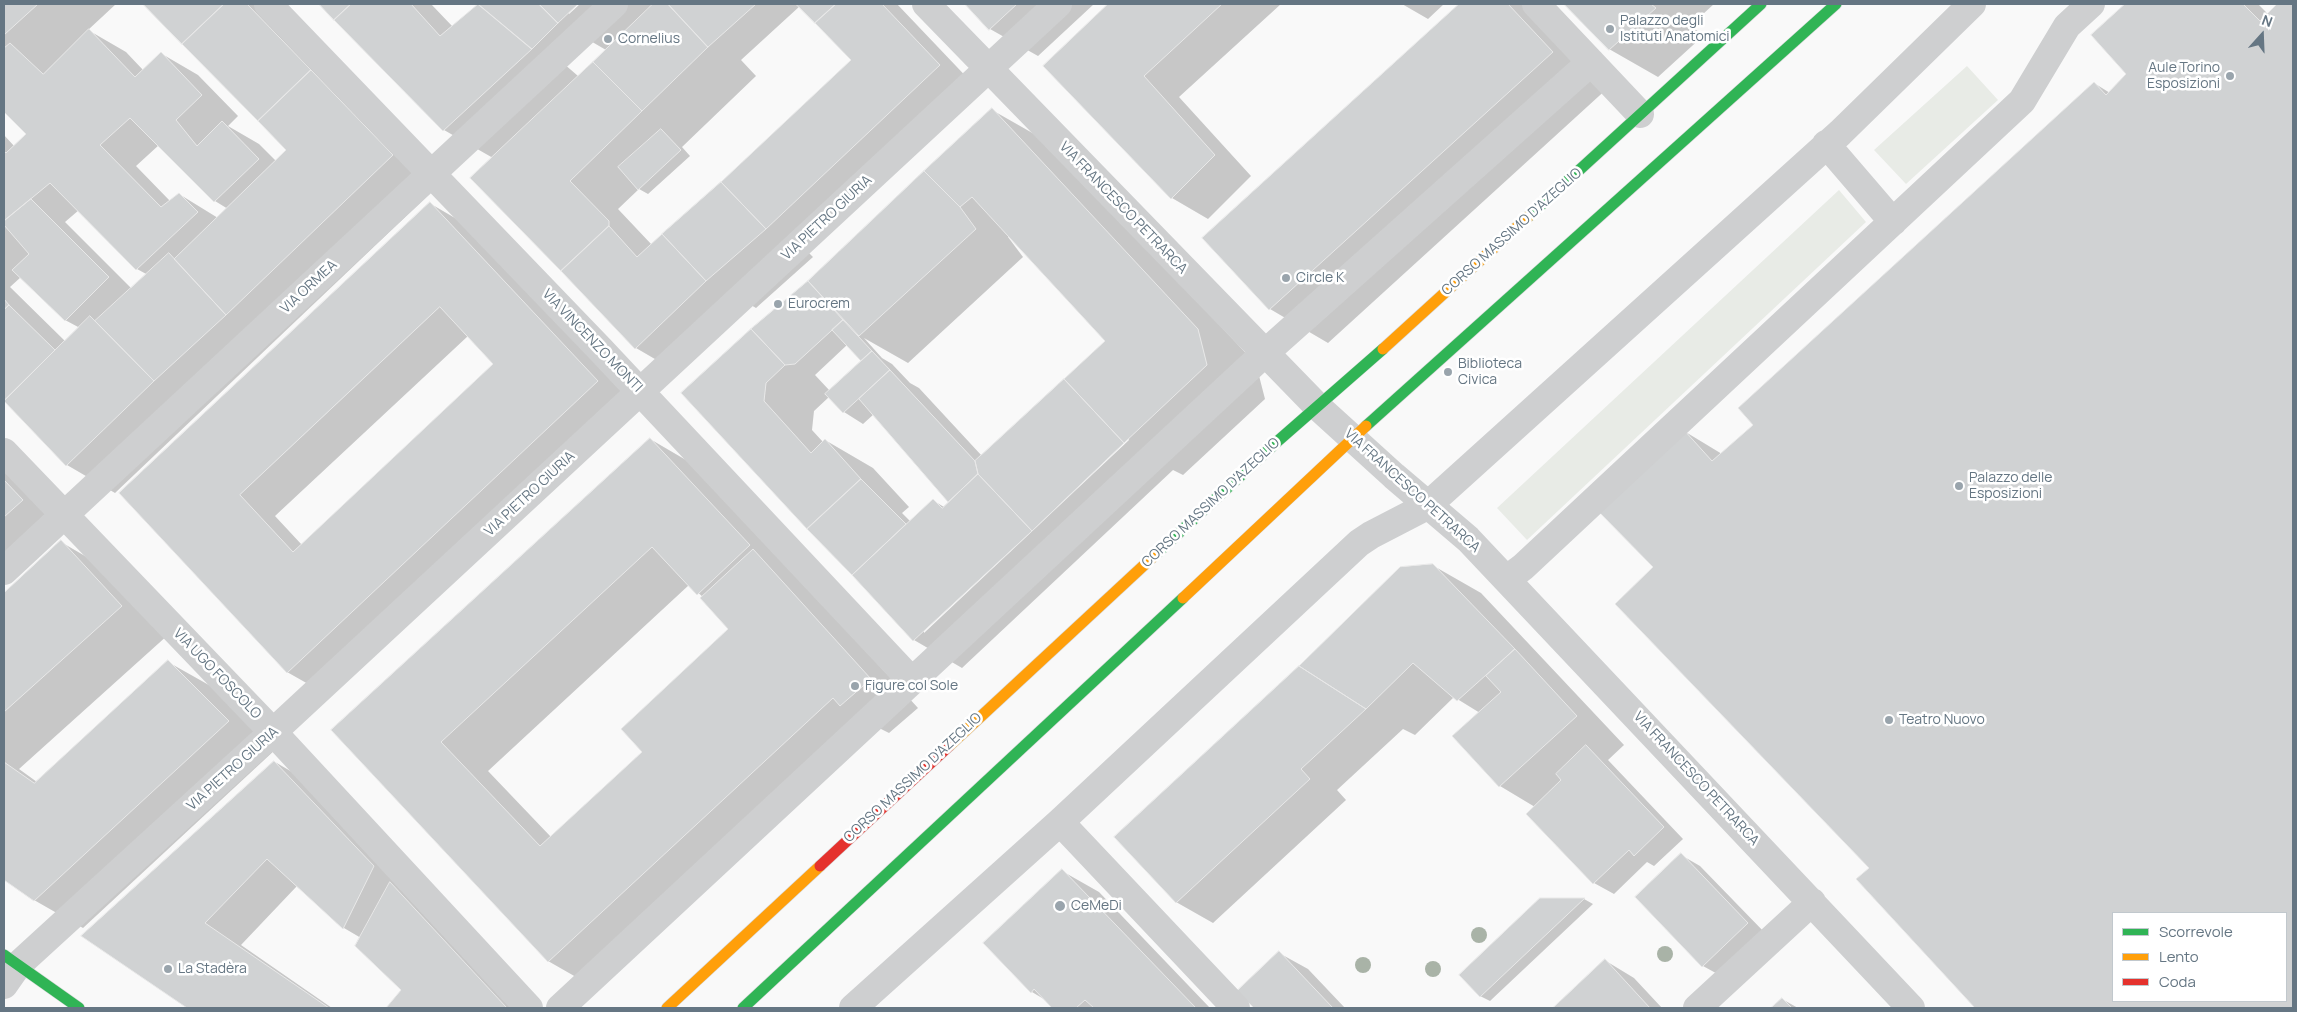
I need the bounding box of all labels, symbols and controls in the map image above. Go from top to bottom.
north arrow [2237,10,2287,60]
text: N [2259,10,2275,31]
place label: Palazzo degli Istituti Anatomici [1620,13,1730,46]
marker: Palazzo degli Istituti Anatomici [1604,23,1616,35]
place label: Cornelius [618,31,680,47]
marker: Cornelius [602,33,614,45]
place label: Aule Torino Esposizioni [2147,60,2220,92]
marker: Aule Torino Esposizioni [2224,70,2236,82]
street label: VIA FRANCESCO PETRARCA [1056,139,1190,277]
street label: CORSO MASSIMO D'AZEGLIO [1439,165,1585,299]
street label: VIA PIETRO GIURIA [778,172,876,264]
street label: VIA ORMEA [277,257,341,317]
place label: Circle K [1296,270,1344,286]
marker: Circle K [1280,272,1292,284]
street label: VIA VINCENZO MONTI [538,286,646,396]
place label: Eurocrem [788,296,850,312]
marker: Eurocrem [772,298,784,310]
place label: Biblioteca Civica [1458,356,1522,388]
marker: Biblioteca Civica [1442,366,1454,378]
street label: VIA FRANCESCO PETRARCA [1341,426,1483,556]
street label: CORSO MASSIMO D'AZEGLIO [1139,435,1283,571]
street label: VIA PIETRO GIURIA [481,448,579,540]
place label: Palazzo delle Esposizioni [1969,470,2052,502]
marker: Palazzo delle Esposizioni [1953,480,1965,492]
street label: VIA UGO FOSCOLO [170,625,264,723]
place label: Figure col Sole [865,678,958,694]
marker: Figure col Sole [849,680,861,692]
street label: VIA FRANCESCO PETRARCA [1630,709,1762,849]
street label: CORSO MASSIMO D'AZEGLIO [841,710,985,846]
place label: Teatro Nuovo [1899,712,1985,728]
marker: Teatro Nuovo [1883,714,1895,726]
street label: VIA PIETRO GIURIA [184,724,282,814]
place label: CeMeDi [1071,898,1122,914]
marker: CeMeDi [1053,899,1067,913]
legend [2112,912,2287,1002]
text: Scorrevole [2159,921,2233,942]
text: Lento [2159,946,2199,967]
place label: La Stadèra [178,961,247,977]
marker: La Stadèra [162,963,174,975]
text: Coda [2159,971,2196,992]

